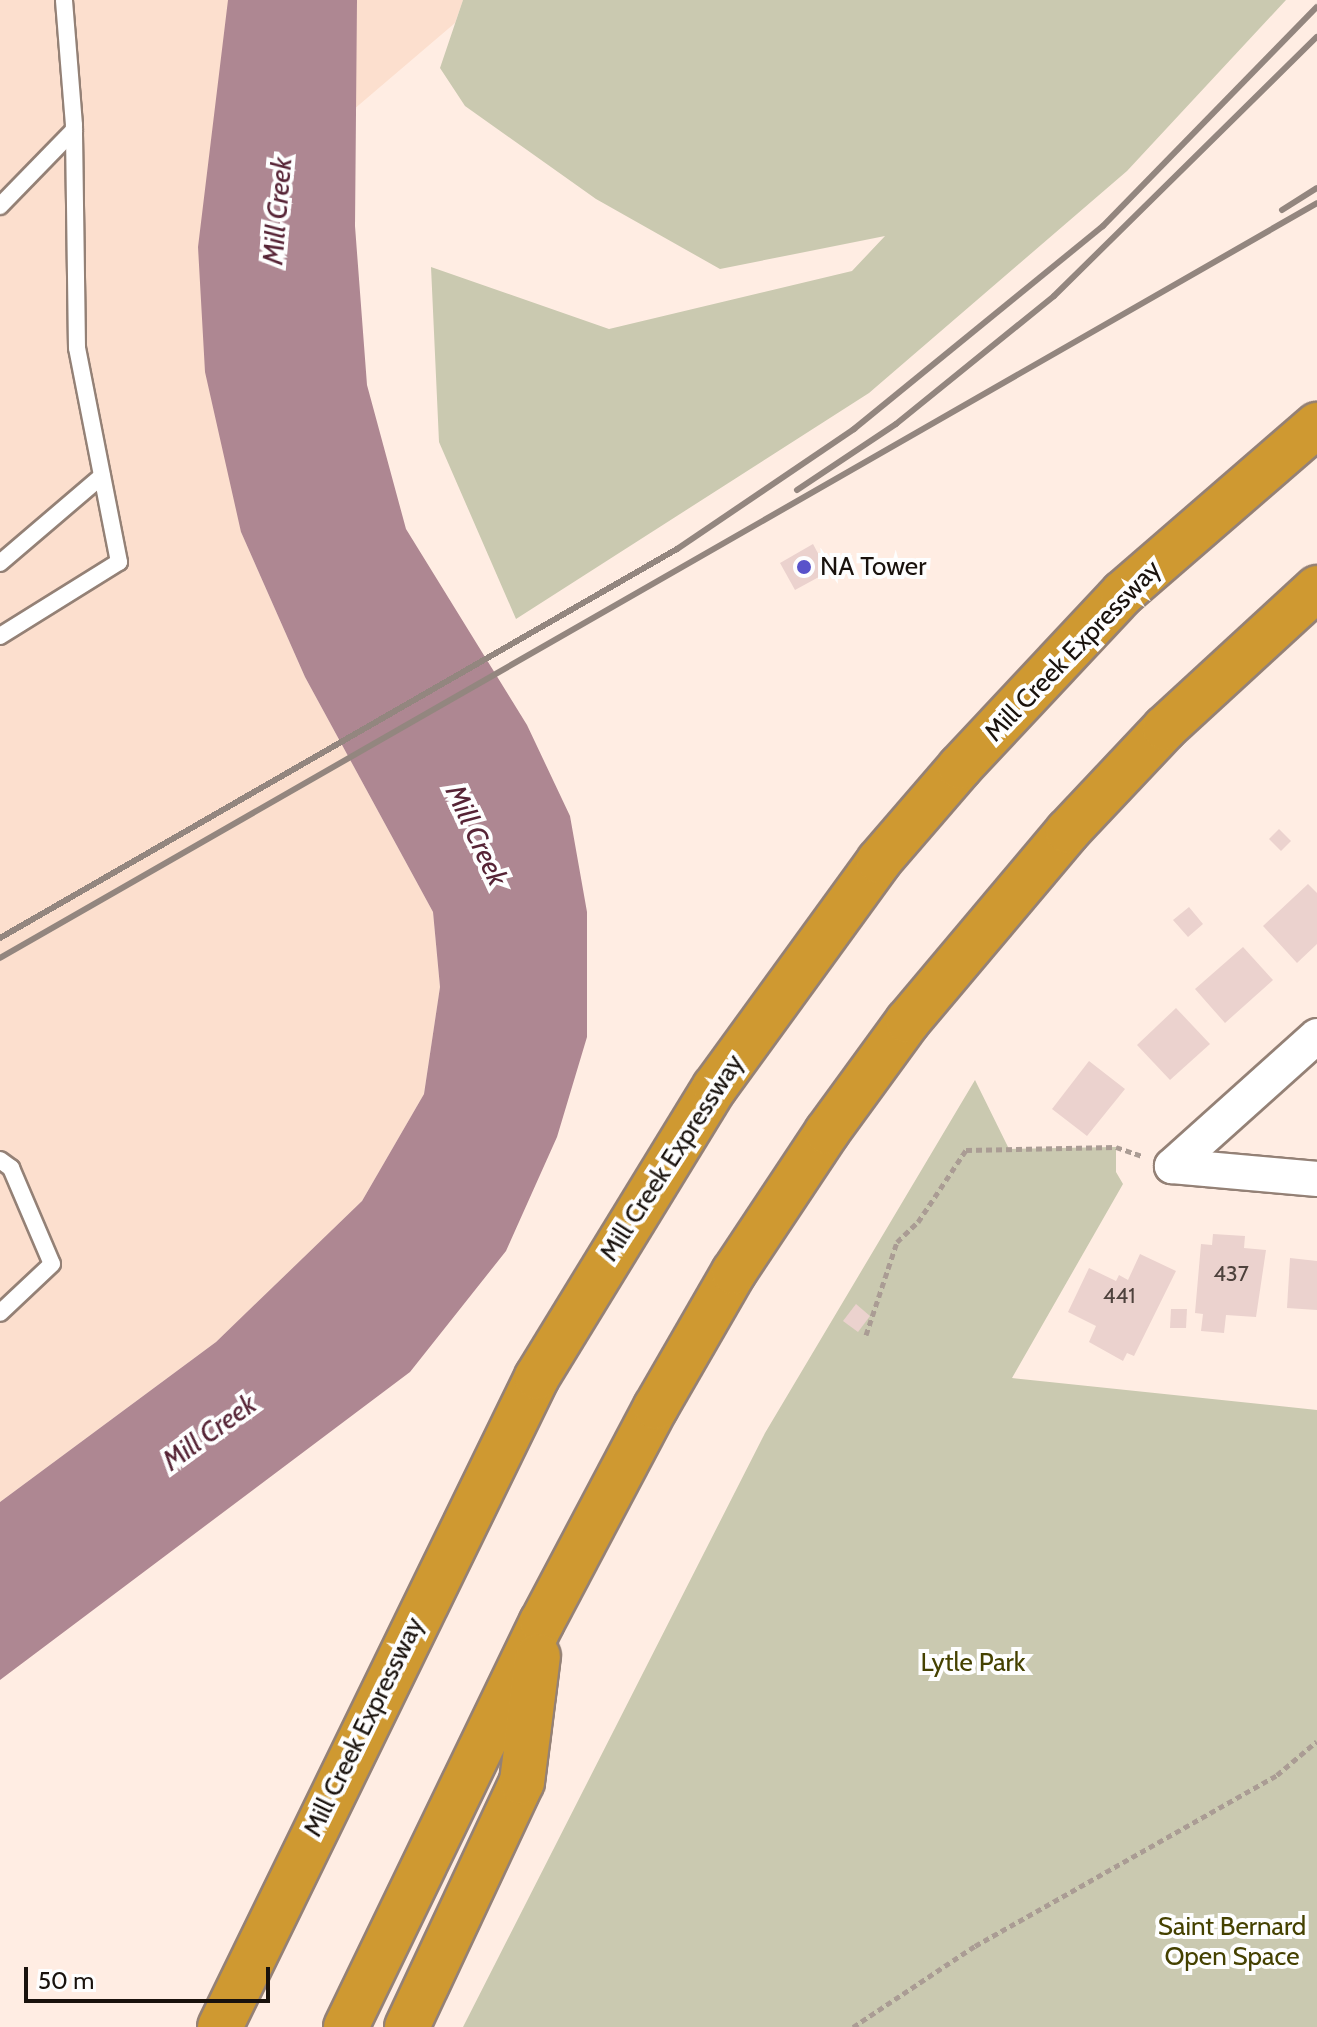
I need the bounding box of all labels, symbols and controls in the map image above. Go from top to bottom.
water label: Mill Creek [256,156,298,266]
place label: NA Tower [820,551,926,583]
street label: Mill Creek Expressway [978,554,1168,748]
marker: NA Tower [795,558,813,576]
water label: Mill Creek [439,779,515,891]
street label: Mill Creek Expressway [594,1049,750,1267]
house number: 437 [1213,1261,1249,1287]
house number: 441 [1103,1283,1135,1309]
water label: Mill Creek [156,1387,262,1477]
street label: Mill Creek Expressway [297,1612,431,1842]
park label: Lytle Park [921,1647,1025,1679]
park label: Saint Bernard Open Space [1158,1911,1306,1972]
scale bar [28,1951,274,2001]
text: 50 m [38,1966,94,1995]

